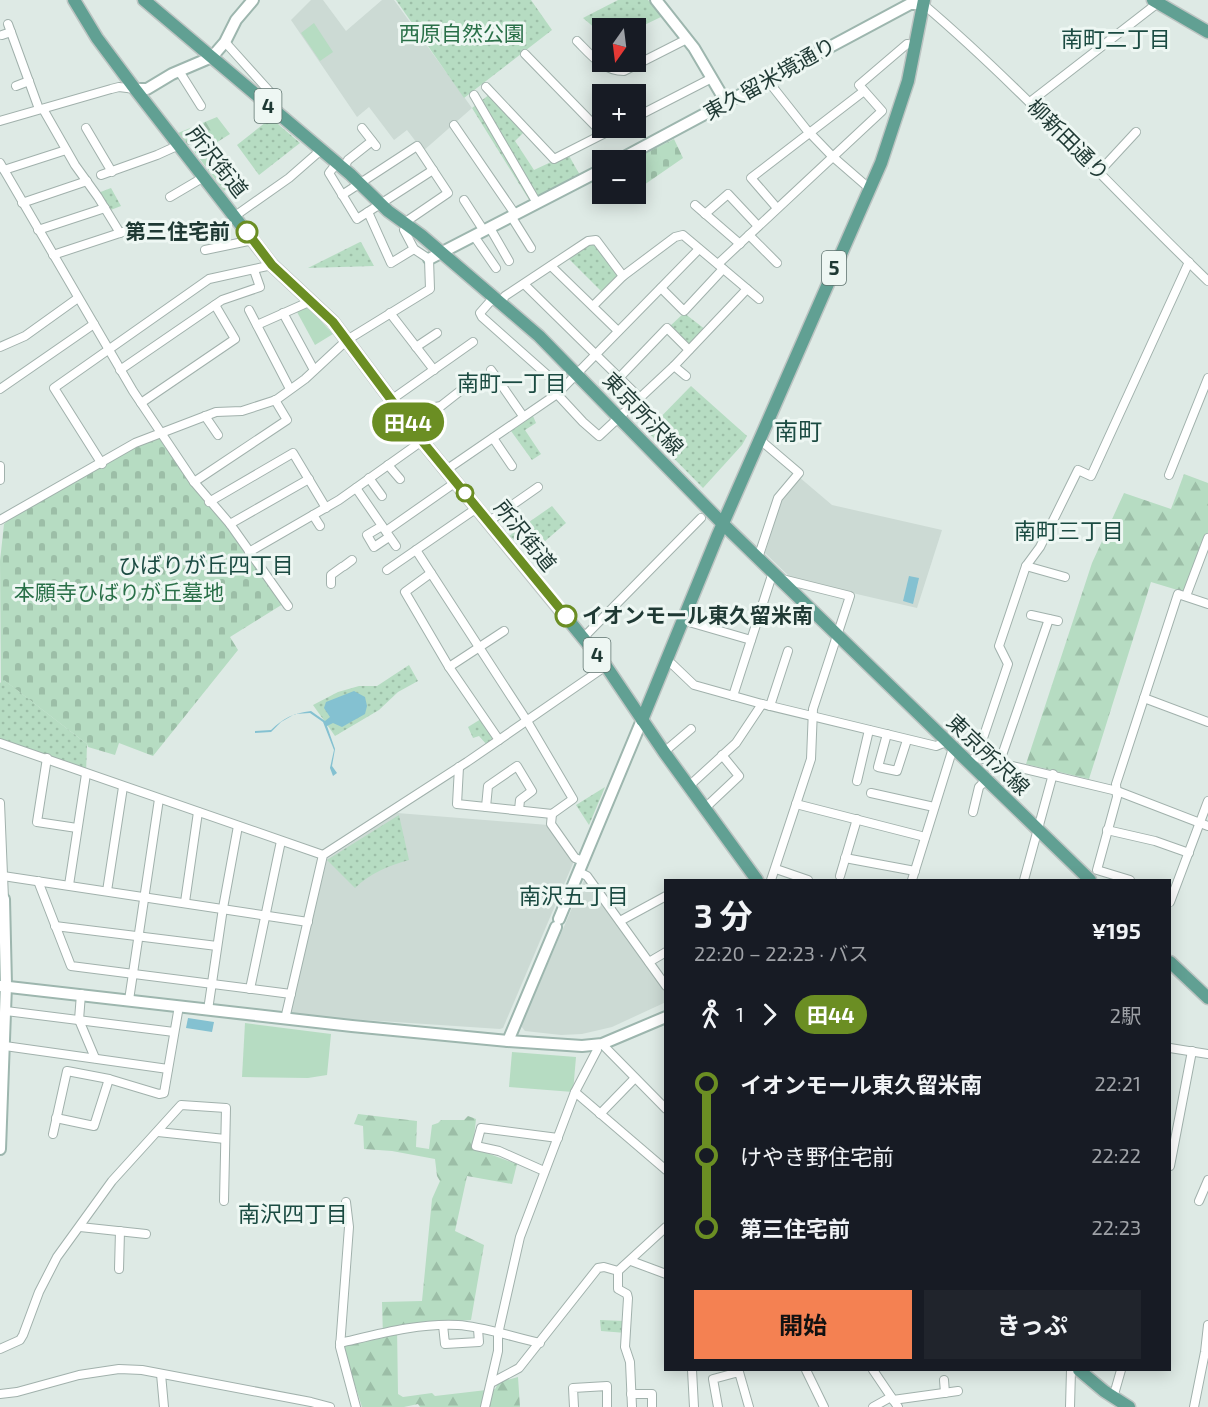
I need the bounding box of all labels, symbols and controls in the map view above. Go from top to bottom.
north arrow [592,18,646,72]
map controls [592,18,646,204]
park label: 西原自然公園 [399,20,525,45]
district label: 南町二丁目 [1061,25,1171,51]
street label: 東久留米境通り [699,31,840,124]
button: + [592,84,646,138]
road number: 4 [254,89,282,123]
street label: 柳新田通り [1023,93,1115,185]
street label: 所沢街道 [182,120,254,202]
button: − [592,150,646,204]
place label: 第三住宅前 [125,218,230,243]
marker: 第三住宅前 [236,221,258,243]
road number: 5 [822,251,846,285]
street label: 東京所沢線 [599,367,690,459]
district label: 南町一丁目 [457,369,567,395]
line badge: 田44 [374,402,442,442]
text: 田44 [384,410,432,435]
district label: 南町 [774,416,822,445]
unlabelled marker [456,484,474,502]
street label: 所沢街道 [490,495,562,576]
district label: 南町三丁目 [1014,517,1124,543]
district label: ひばりが丘四丁目 [118,551,294,577]
park label: 本願寺ひばりが丘墓地 [14,579,224,604]
place label: イオンモール東久留米南 [582,602,813,627]
marker: イオンモール東久留米南 [555,605,577,627]
road number: 4 [584,638,610,672]
street label: 東京所沢線 [943,708,1035,799]
district label: 南沢五丁目 [519,882,629,908]
text: 3 分 [694,895,753,935]
text: ¥195 [1092,917,1141,943]
text: 22:20 – 22:23 · バス [694,941,868,965]
icon: walk [694,998,727,1031]
icon: forward [753,998,786,1031]
text: 1 [736,1002,744,1026]
text: 田44 [807,1002,855,1027]
text: 2駅 [1110,1003,1141,1027]
text: イオンモール東久留米南 [740,1071,982,1097]
text: 22:21 [1095,1071,1141,1095]
text: けやき野住宅前 [740,1143,894,1169]
text: 22:22 [1091,1143,1141,1167]
district label: 南沢四丁目 [238,1200,348,1226]
text: 第三住宅前 [740,1215,850,1241]
text: 22:23 [1091,1215,1141,1239]
button: 開始 [694,1290,912,1359]
button: きっぷ [924,1290,1141,1359]

